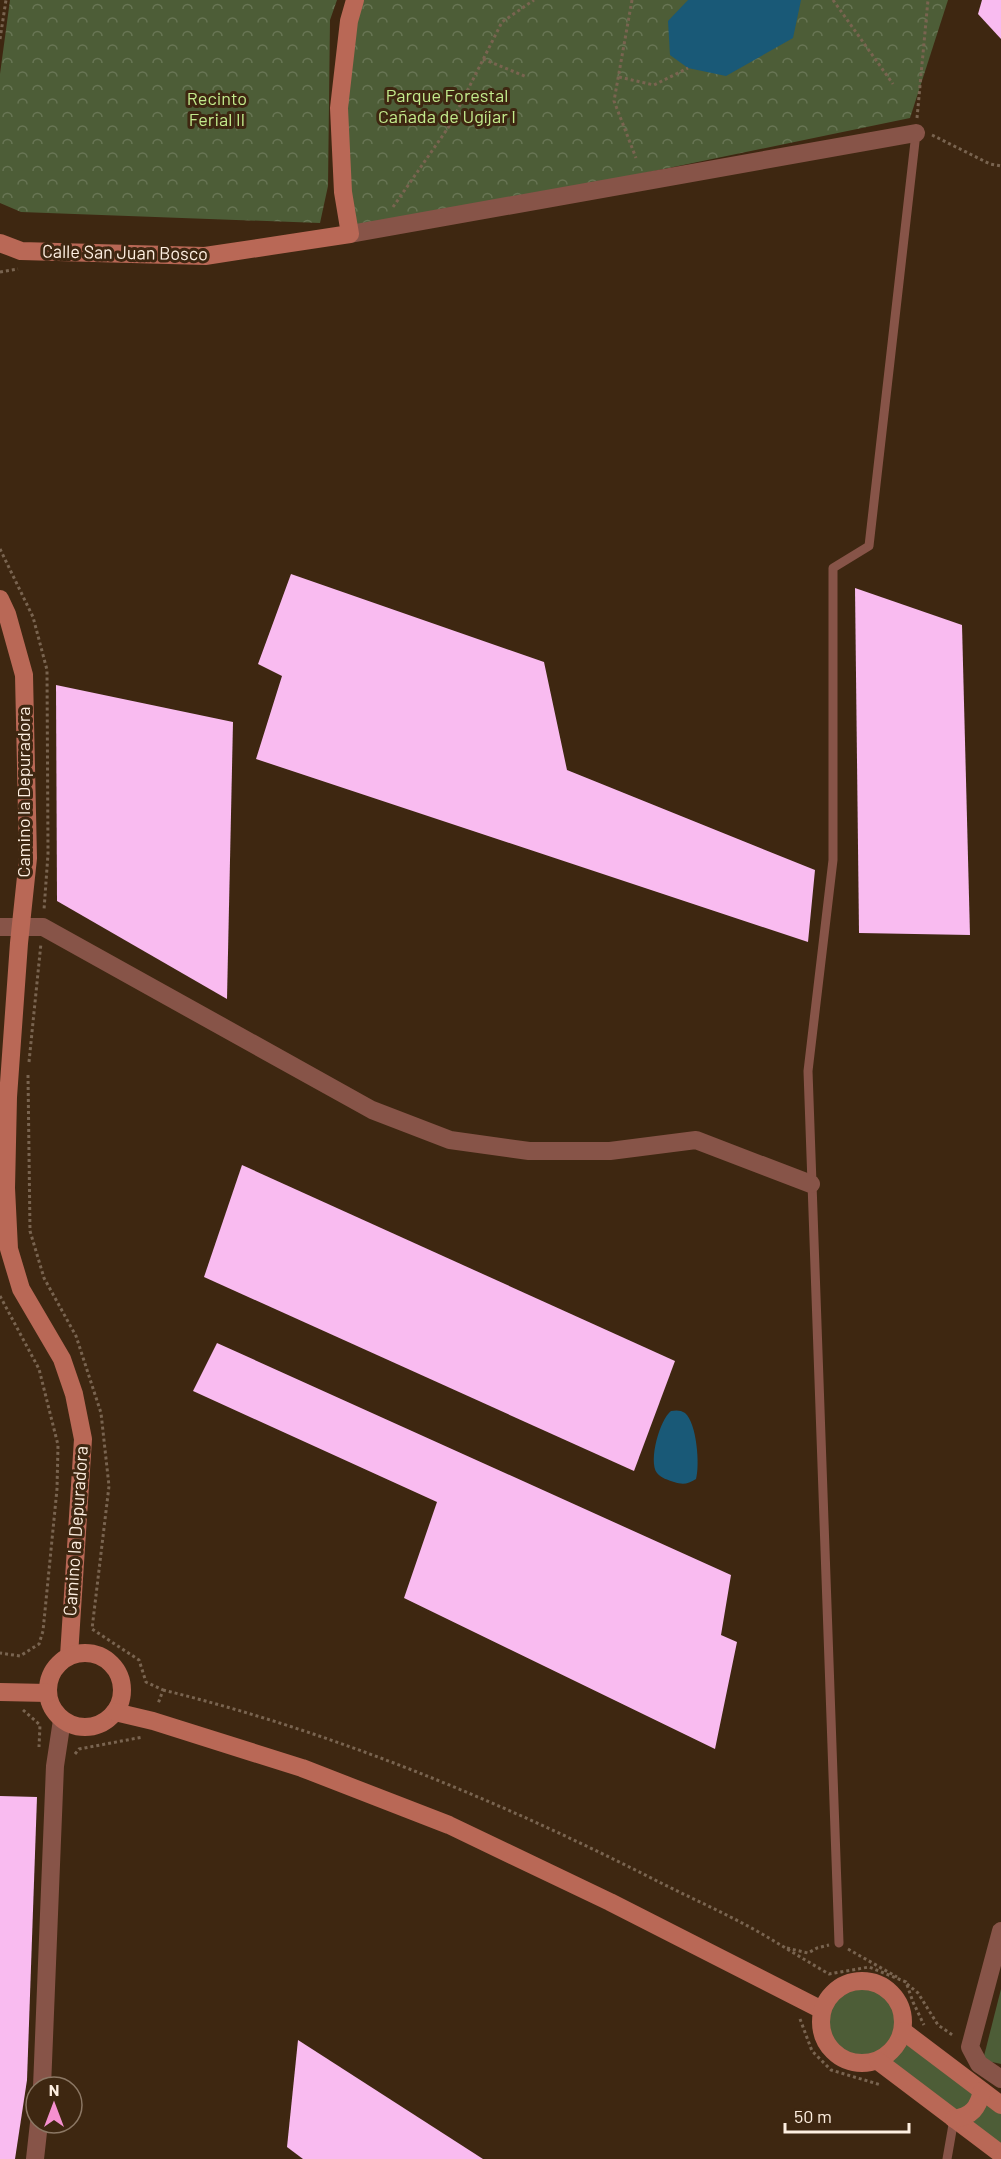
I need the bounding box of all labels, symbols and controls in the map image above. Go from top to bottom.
park label: Parque Forestal Cañada de Ugíjar I [378,84,516,127]
park label: Recinto Ferial II [187,87,247,130]
street label: Calle San Juan Bosco [42,240,208,264]
street label: Camino la Depuradora [12,707,34,877]
street label: Camino la Depuradora [58,1445,92,1617]
north arrow [24,2075,84,2135]
text: N [49,2080,59,2099]
scale bar [785,2096,910,2134]
text: 50 m [794,2105,832,2127]

